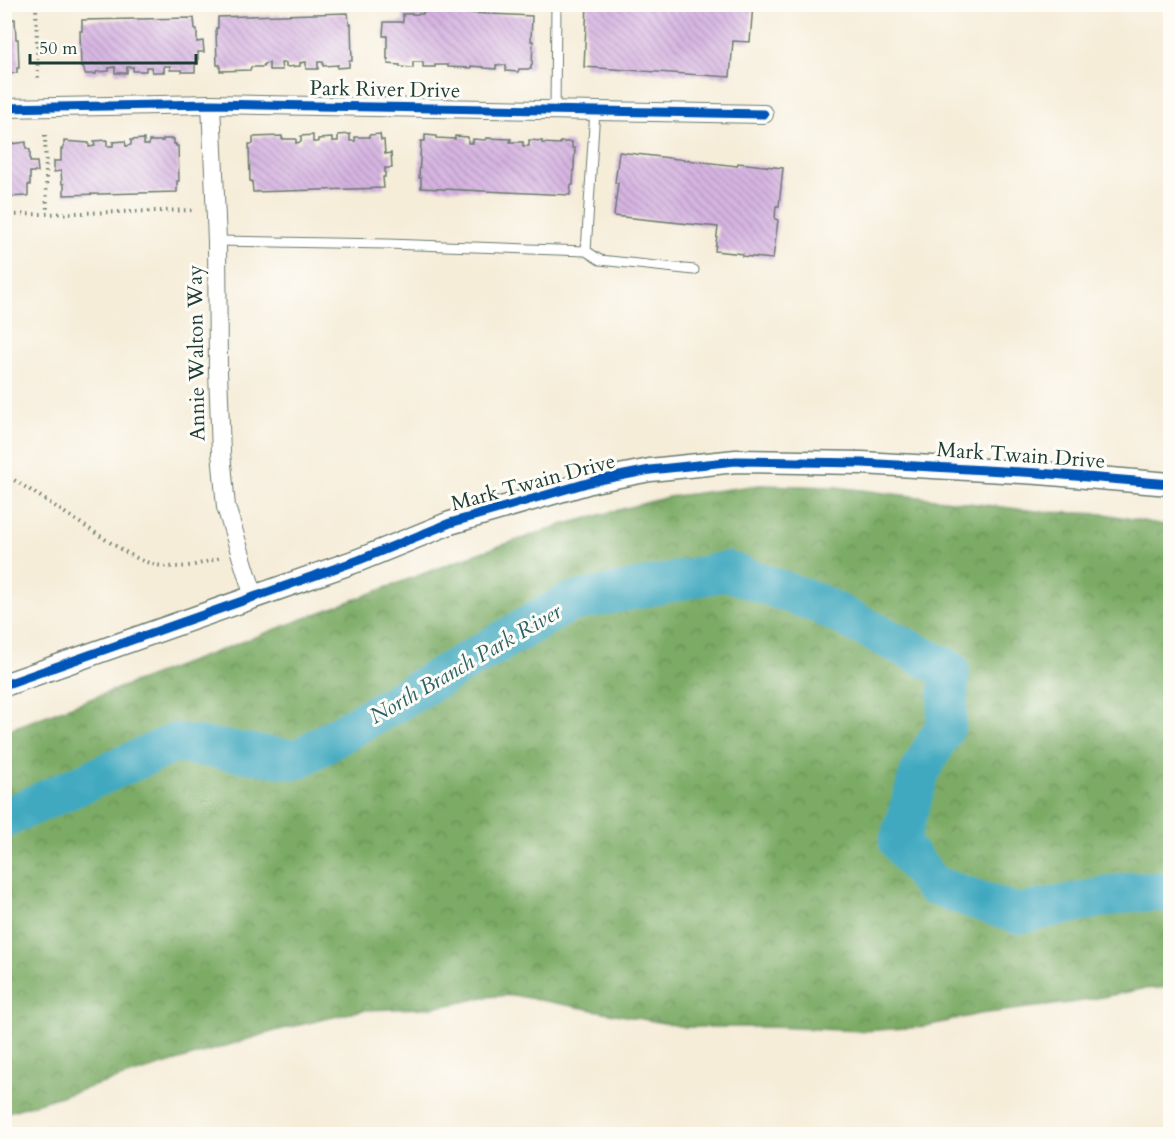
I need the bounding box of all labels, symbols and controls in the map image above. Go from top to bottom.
scale bar [30,27,196,65]
text: 50 m [39,36,78,61]
street label: Park River Drive [309,74,461,105]
street label: Annie Walton Way [180,265,213,441]
street label: Mark Twain Drive [936,435,1106,476]
street label: Mark Twain Drive [448,447,618,518]
water label: North Branch Park River [364,596,568,731]

